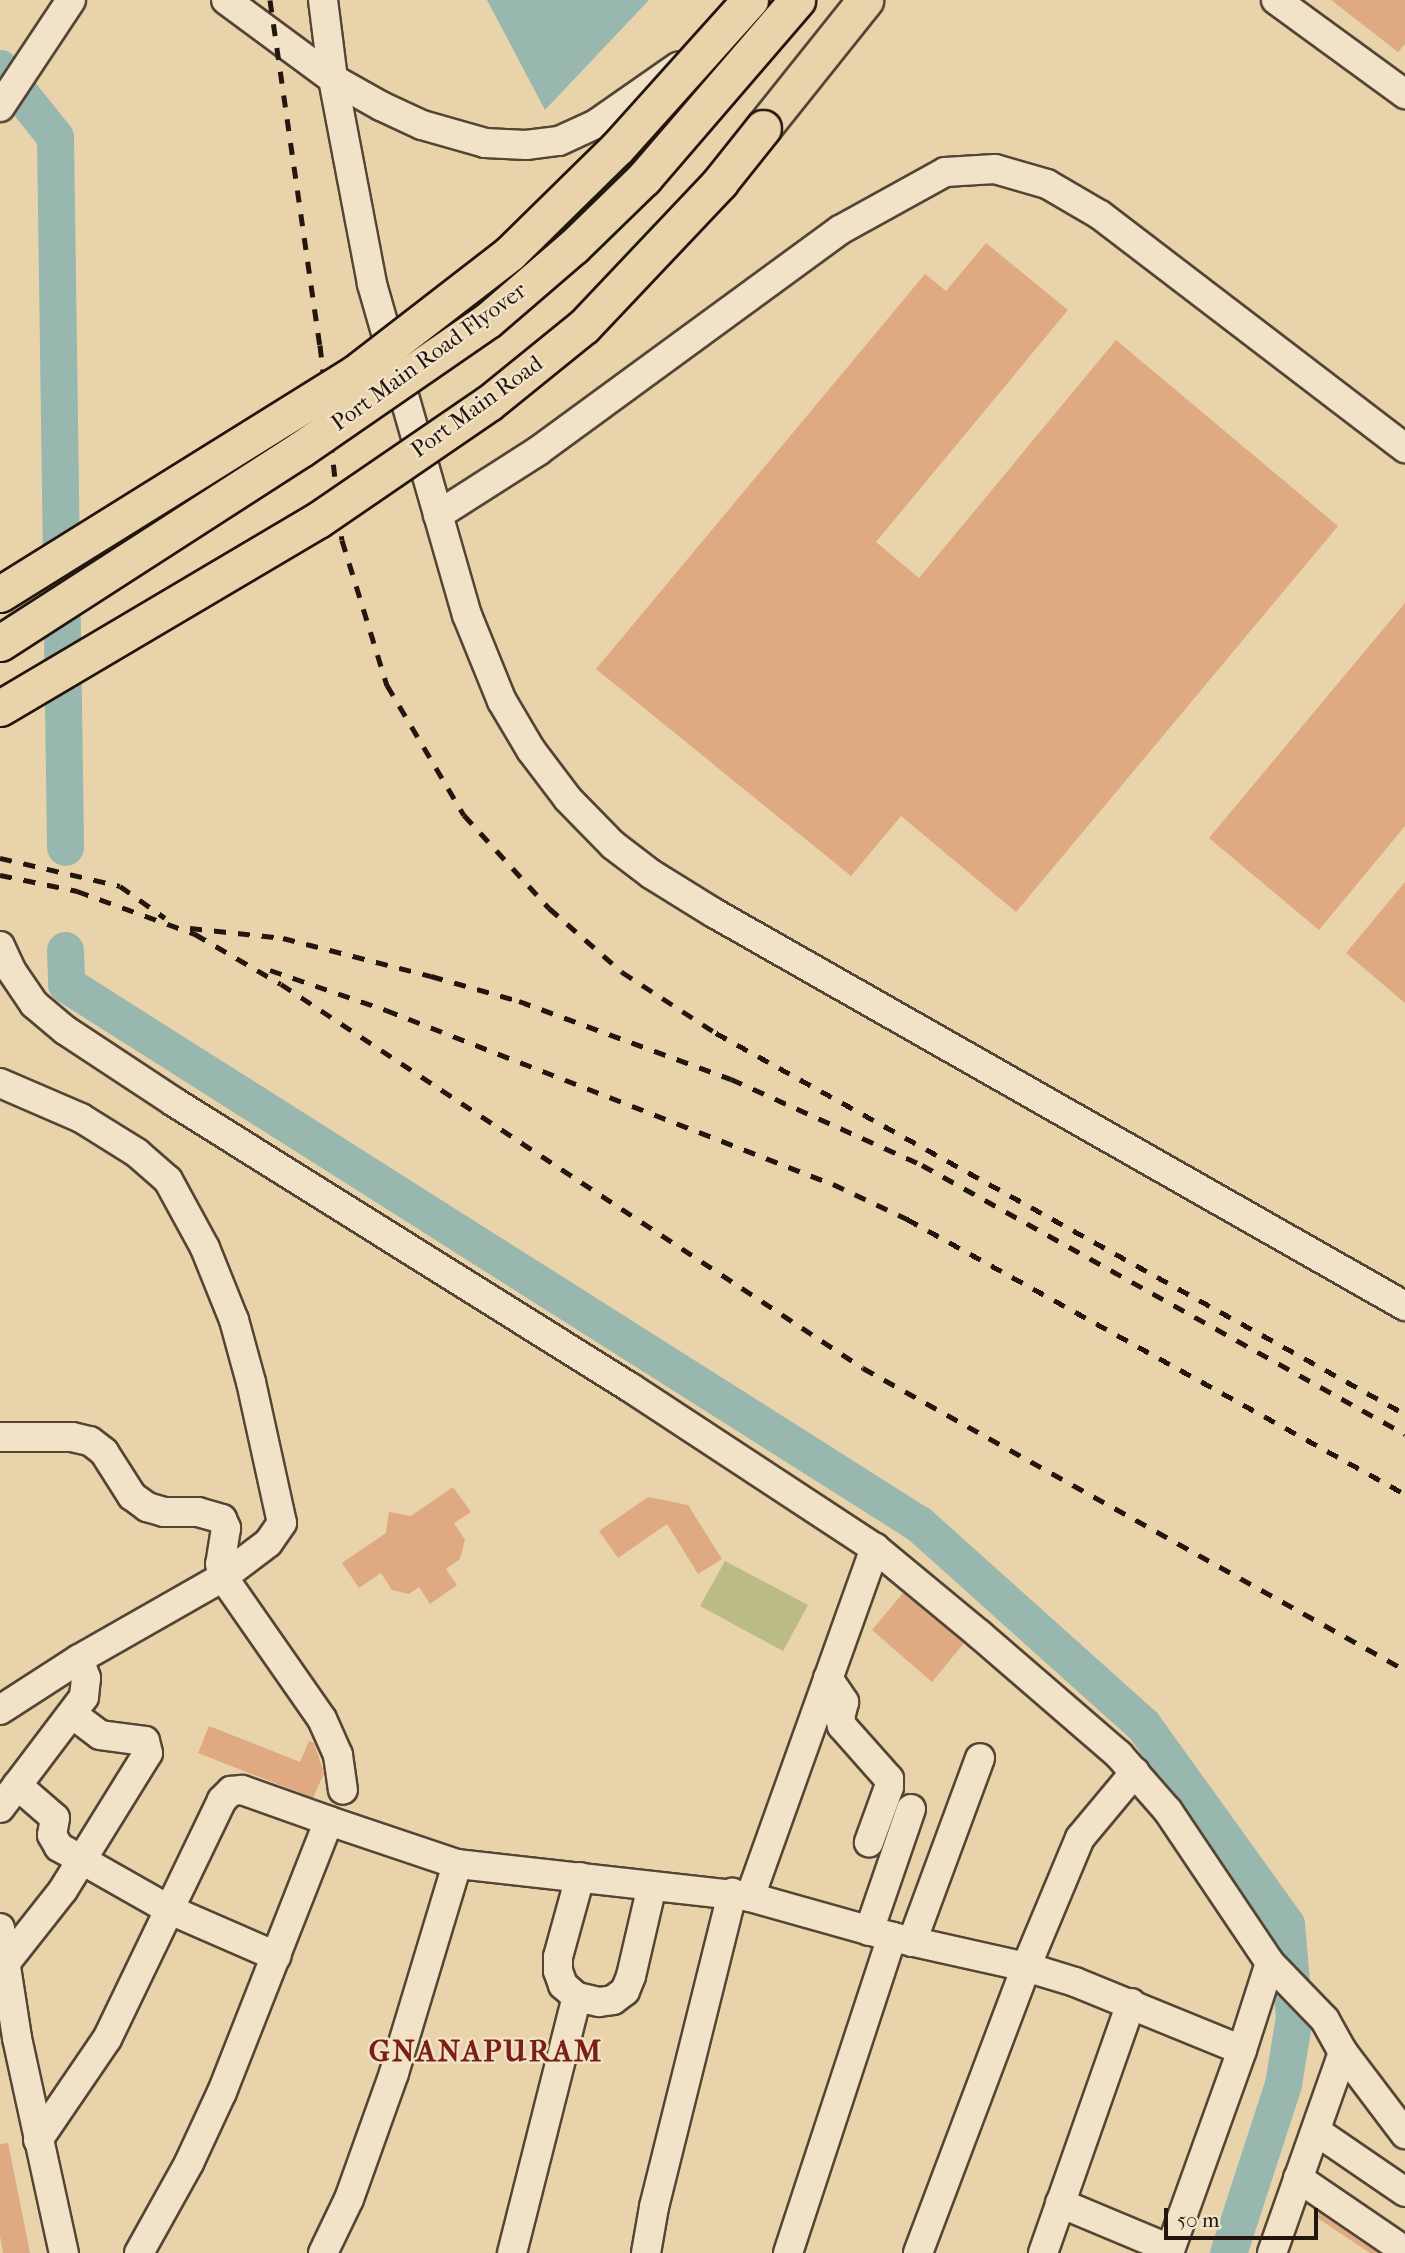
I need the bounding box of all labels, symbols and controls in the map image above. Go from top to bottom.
street label: Port Main Road Flyover [326,277,532,437]
street label: Port Main Road [406,350,548,464]
district label: GNANAPURAM [370,2034,602,2070]
scale bar [1167,2194,1321,2238]
text: 50 m [1177,2208,1220,2232]

